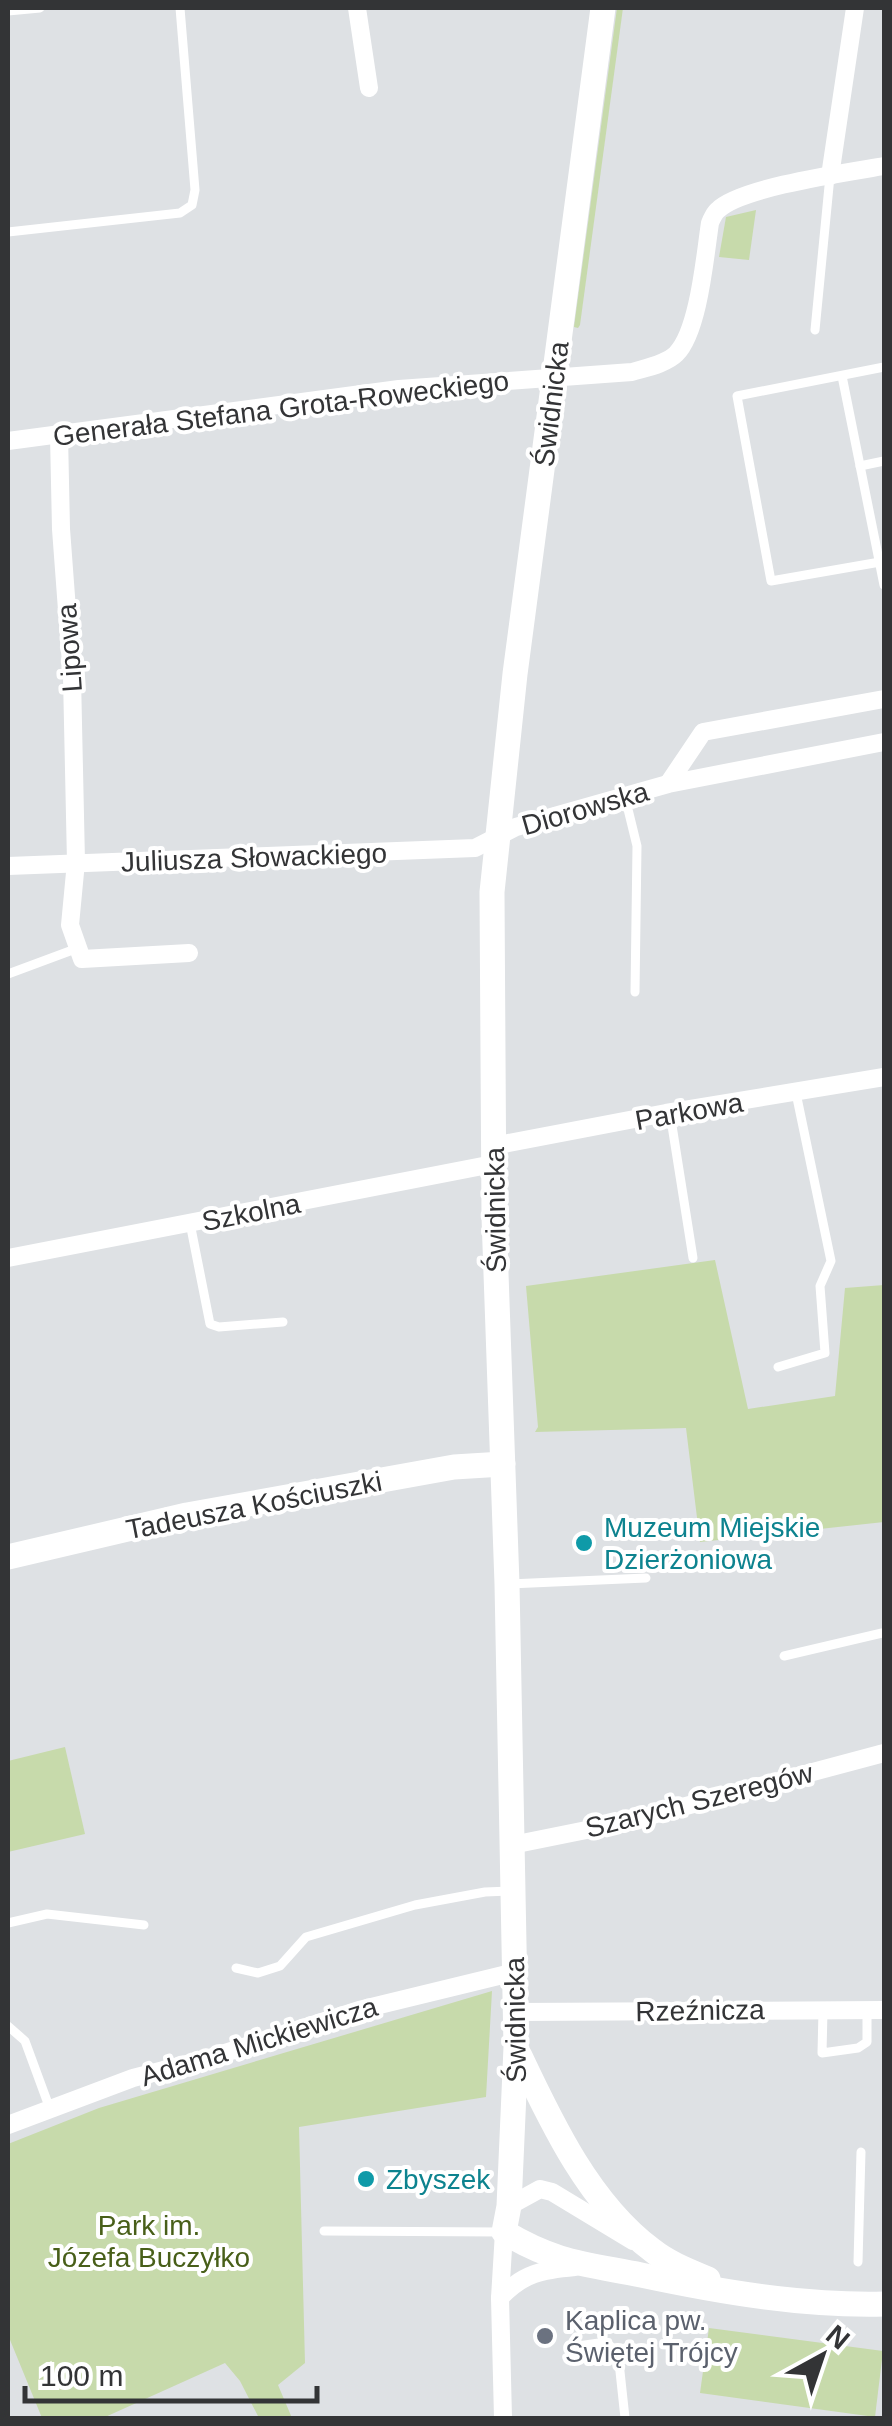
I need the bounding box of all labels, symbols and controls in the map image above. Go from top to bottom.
street label: Świdnicka [527,339,575,469]
street label: Generała Stefana Grota-Roweckiego [51,365,511,452]
street label: Lipowa [51,602,88,693]
street label: Diorowska [518,775,653,841]
street label: Juliusza Słowackiego [120,837,388,878]
street label: Parkowa [633,1087,746,1136]
street label: Świdnicka [478,1146,512,1273]
street label: Szkolna [199,1188,303,1237]
street label: Tadeusza Kościuszki [124,1465,385,1546]
place label: Muzeum Miejskie Dzierżoniowa [604,1512,820,1575]
marker: Muzeum Miejskie Dzierżoniowa [573,1532,595,1554]
street label: Szarych Szeregów [582,1757,817,1844]
street label: Świdnicka [498,1956,532,2083]
street label: Adama Mickiewicza [137,1991,382,2092]
street label: Rzeźnicza [635,1994,765,2027]
place label: Zbyszek [386,2164,491,2195]
marker: Zbyszek [355,2168,377,2190]
park label: Park im. Józefa Buczyłko [48,2210,250,2273]
place label: Kaplica pw. Świętej Trójcy [565,2305,738,2368]
north arrow [772,2306,872,2406]
text: N [820,2319,855,2356]
marker: Kaplica pw. Świętej Trójcy [534,2325,556,2347]
scale bar [25,2341,318,2403]
text: 100 m [40,2359,123,2392]

